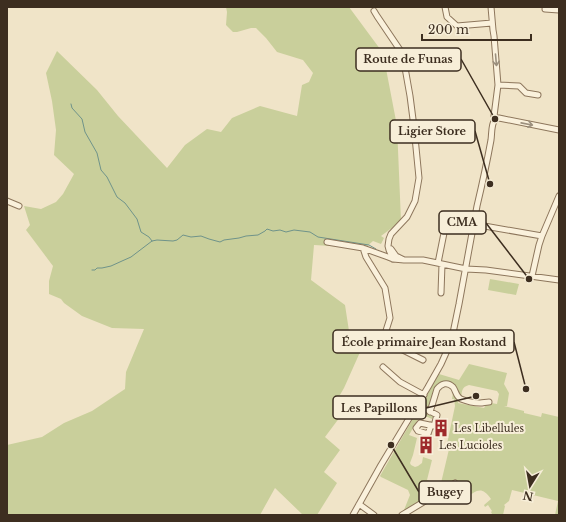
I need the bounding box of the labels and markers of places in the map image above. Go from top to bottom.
callout: Route de Funas [356,48,461,71]
callout: Ligier Store [390,120,475,143]
callout: CMA [439,211,486,234]
callout: École primaire Jean Rostand [333,330,514,353]
callout: Les Papillons [333,396,426,419]
building icon: Les Libellules [431,418,451,438]
place label: Les Libellules [454,422,525,435]
building icon: Les Lucioles [416,435,436,455]
place label: Les Lucioles [439,439,503,452]
callout: Bugey [419,481,471,504]

